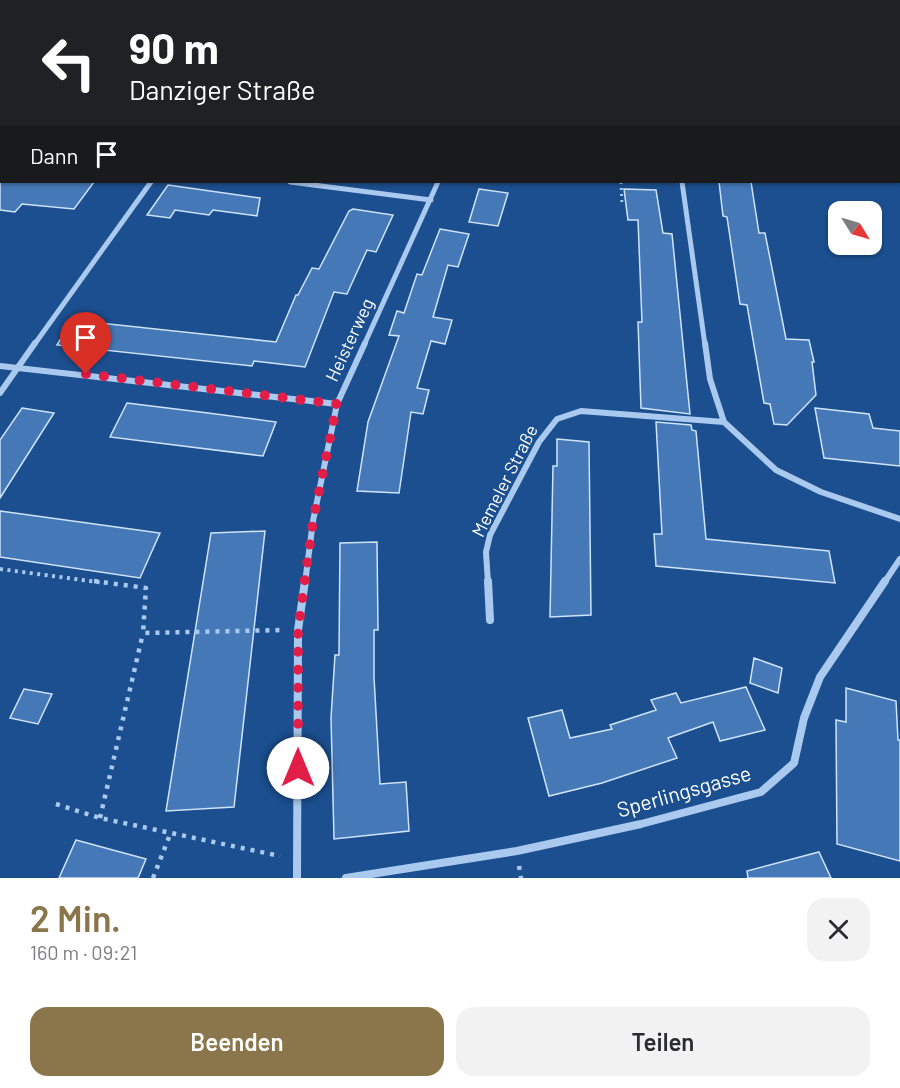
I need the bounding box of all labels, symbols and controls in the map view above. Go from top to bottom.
text: 90 m [129,22,219,72]
icon: left [30,24,108,102]
text: Danziger Straße [129,73,315,105]
icon: arrive [90,138,123,171]
text: Dann [30,142,78,168]
north arrow [828,201,882,255]
map controls [828,201,882,255]
street label: Heisterweg [320,294,378,385]
pin [60,312,111,374]
icon: arrive [69,321,102,354]
street label: Memeler Straße [466,421,542,540]
position arrow [266,736,330,800]
street label: Sperlingsgasse [614,759,754,822]
text: 2 Min. [30,896,121,939]
button: close [807,898,870,961]
text: 160 m · 09:21 [30,940,137,964]
button: Beenden [30,1007,444,1076]
button: Teilen [456,1007,870,1076]

